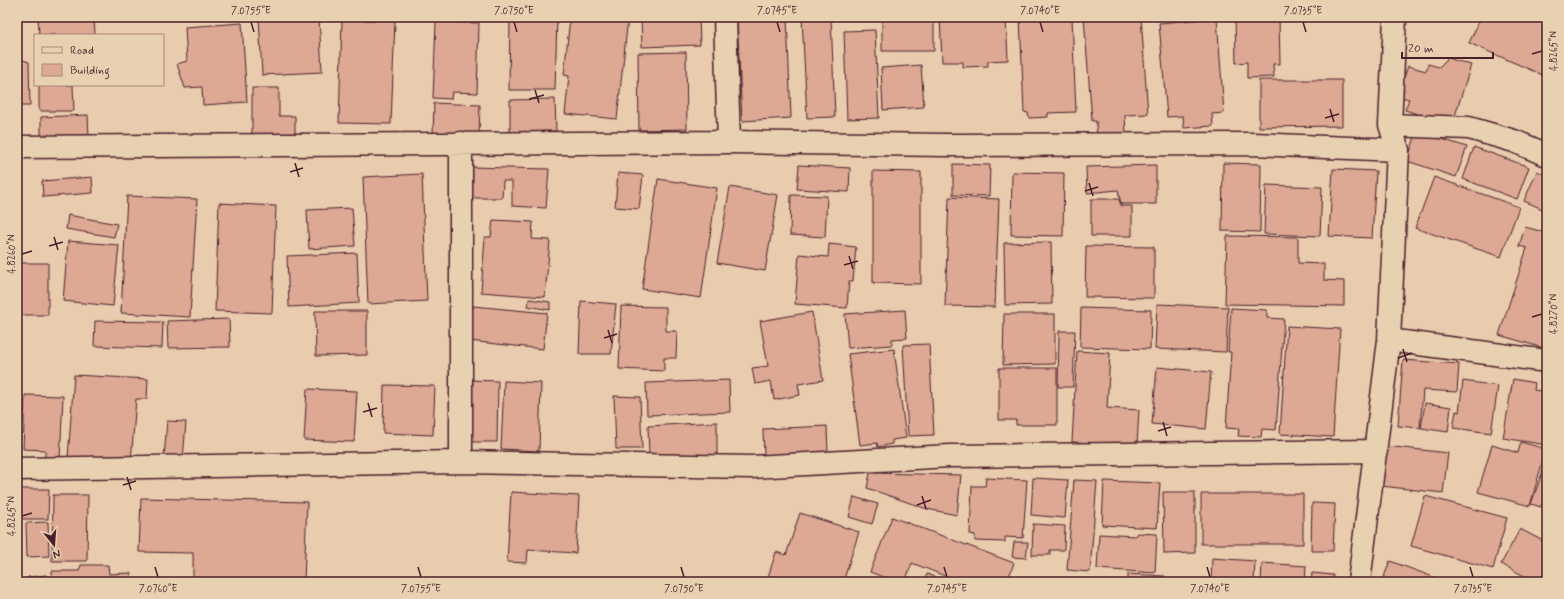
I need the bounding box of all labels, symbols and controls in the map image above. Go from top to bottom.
text: 7.0755°E [231,4,271,18]
text: 7.0750°E [494,4,534,18]
text: 7.0745°E [757,4,797,18]
text: 7.0740°E [1020,4,1060,18]
text: 7.0735°E [1284,4,1322,18]
text: 4.8265°N [1547,31,1561,71]
legend [34,34,164,86]
scale bar [1402,34,1493,60]
text: 20 m [1408,41,1434,57]
text: Road [70,43,94,59]
text: Building [70,63,110,80]
text: 4.8260°N [5,234,19,274]
text: 4.8270°N [1547,294,1561,334]
text: 4.8265°N [5,496,19,536]
north arrow [34,525,74,565]
text: N [51,546,62,561]
text: 7.0760°E [139,582,177,596]
text: 7.0755°E [401,582,441,596]
text: 7.0750°E [664,582,704,596]
text: 7.0745°E [927,582,967,596]
text: 7.0740°E [1190,582,1230,596]
text: 7.0735°E [1454,582,1492,596]

